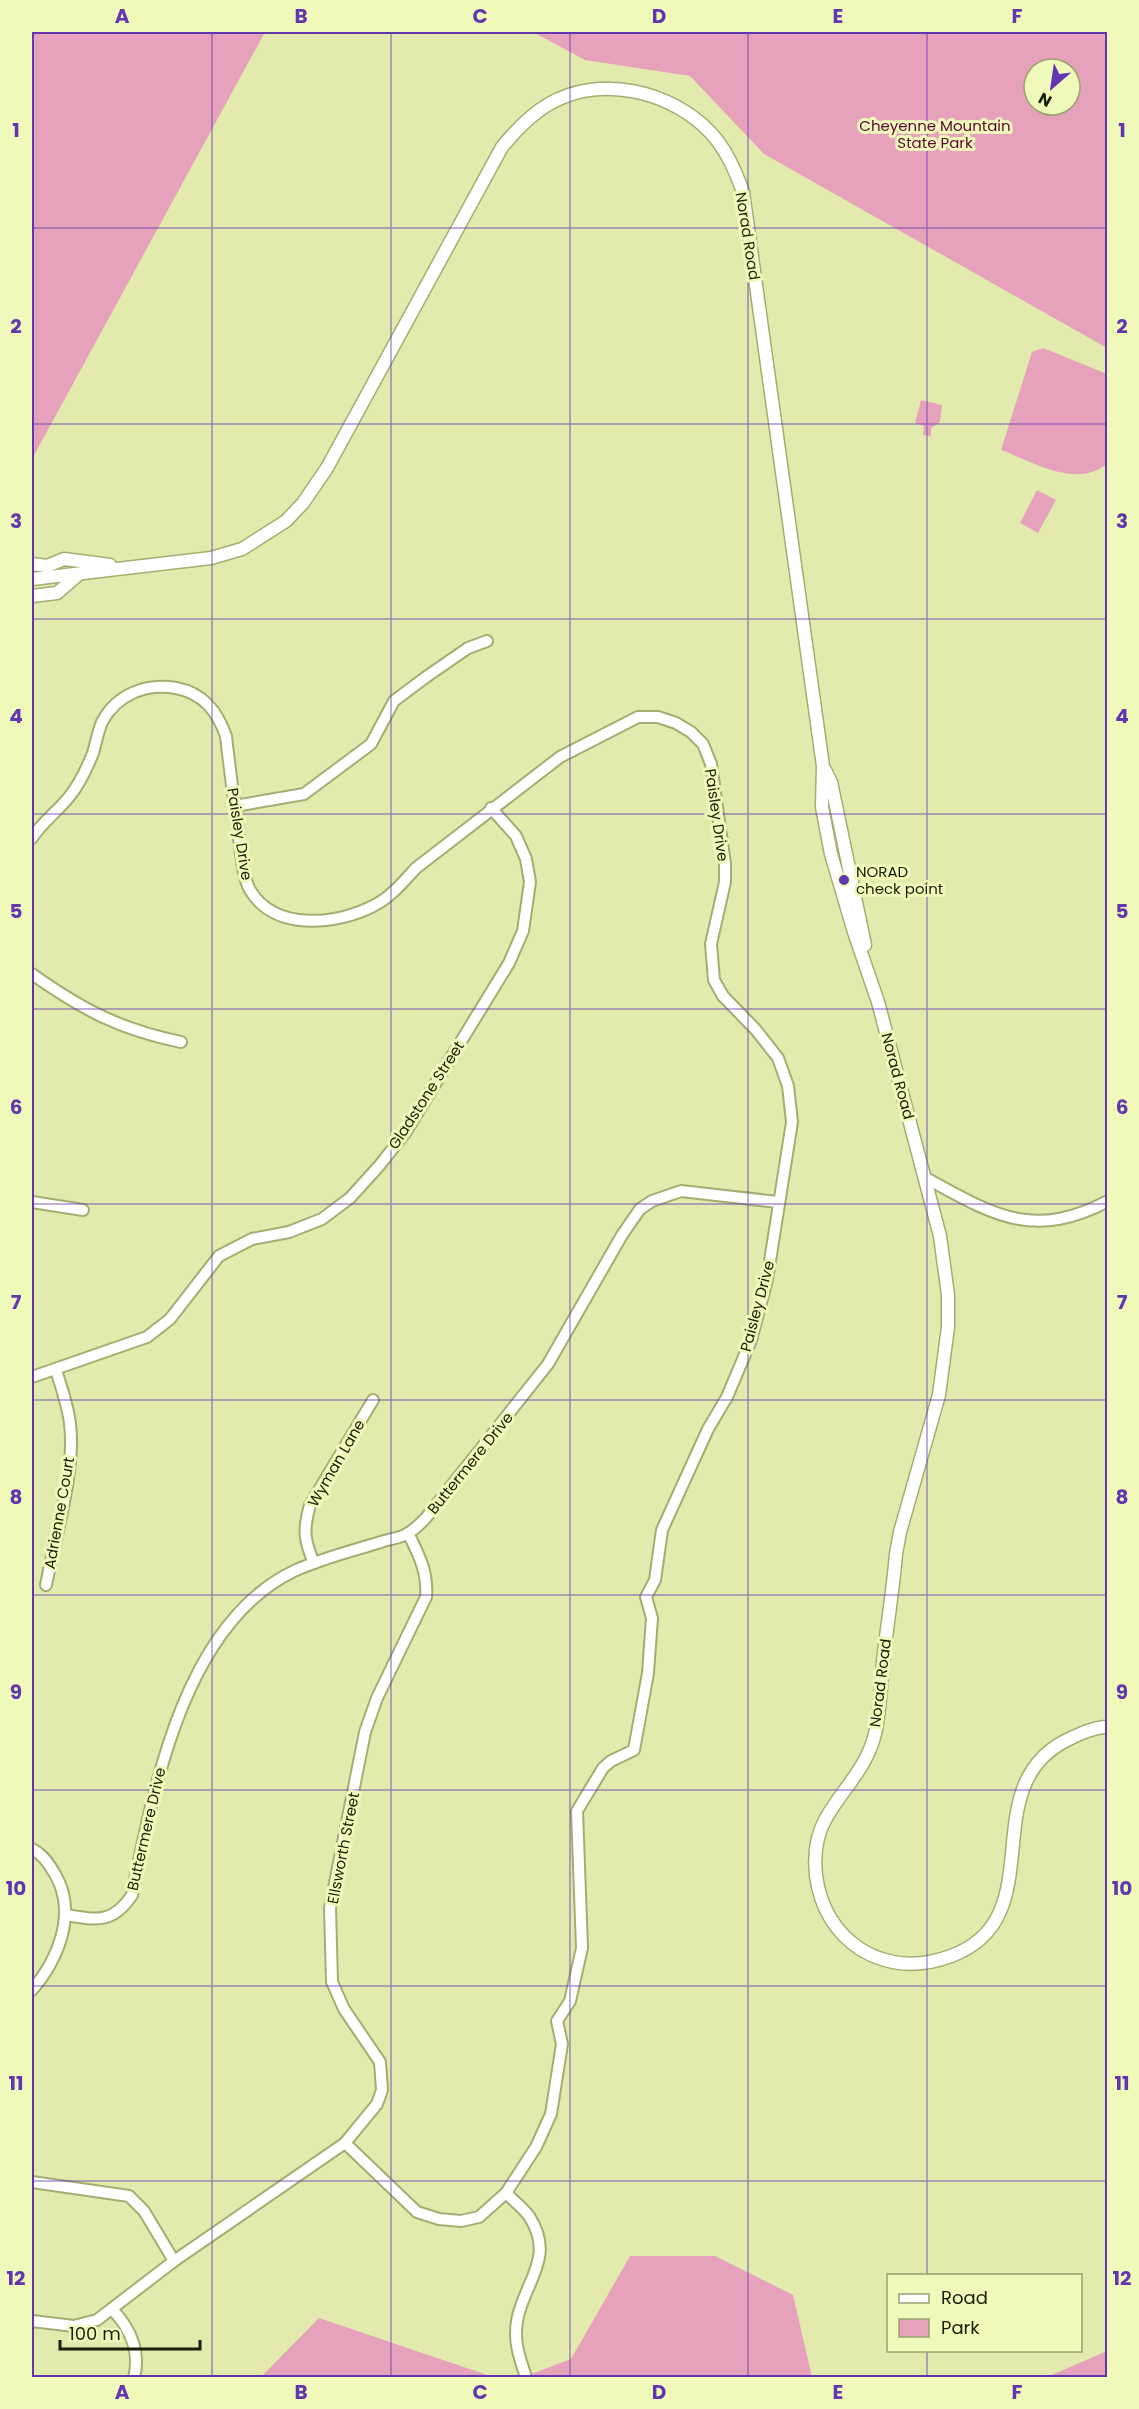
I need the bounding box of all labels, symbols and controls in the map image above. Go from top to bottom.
text: A [115,2,130,30]
text: B [294,2,308,30]
text: C [472,2,488,30]
text: D [652,2,666,30]
text: E [833,2,843,30]
text: F [1012,2,1023,30]
north arrow [1022,57,1082,117]
text: N [1034,87,1056,113]
park label: Cheyenne Mountain State Park [859,115,1011,153]
text: 1 [12,116,20,144]
text: 1 [1118,116,1126,144]
street label: Norad Road [731,190,765,282]
text: 2 [10,312,22,340]
text: 2 [1116,312,1128,340]
text: 3 [10,507,22,535]
text: 3 [1116,507,1128,535]
text: 4 [9,702,23,730]
text: 4 [1115,702,1129,730]
street label: Paisley Drive [700,767,734,863]
street label: Paisley Drive [222,786,258,882]
place label: NORAD check point [856,861,943,899]
marker: NORAD check point [837,873,851,887]
text: 5 [10,897,23,925]
text: 5 [1116,897,1129,925]
street label: Norad Road [876,1030,920,1122]
street label: Gladstone Street [383,1037,469,1153]
text: 6 [10,1093,22,1121]
text: 6 [1116,1093,1128,1121]
street label: Paisley Drive [735,1258,779,1354]
text: 7 [11,1288,22,1316]
text: 7 [1117,1288,1128,1316]
street label: Buttermere Drive [422,1407,518,1519]
street label: Wyman Lane [302,1415,370,1511]
street label: Adrienne Court [39,1455,79,1571]
text: 8 [10,1483,22,1511]
text: 8 [1116,1483,1128,1511]
street label: Norad Road [864,1638,896,1728]
text: 9 [10,1678,22,1706]
text: 9 [1116,1678,1128,1706]
street label: Buttermere Drive [122,1765,170,1893]
street label: Ellsworth Street [322,1790,364,1906]
text: 10 [6,1874,26,1902]
text: 10 [1112,1874,1132,1902]
text: 11 [8,2069,24,2097]
text: 11 [1114,2069,1130,2097]
text: 12 [7,2264,25,2292]
text: 12 [1113,2264,1131,2292]
legend [887,2274,1082,2352]
text: Road [941,2285,988,2310]
scale bar [60,2313,200,2351]
text: Park [941,2315,980,2340]
text: 100 m [69,2321,121,2346]
text: A [115,2378,130,2406]
text: B [294,2378,308,2406]
text: C [472,2378,488,2406]
text: D [652,2378,666,2406]
text: E [833,2378,843,2406]
text: F [1012,2378,1023,2406]

